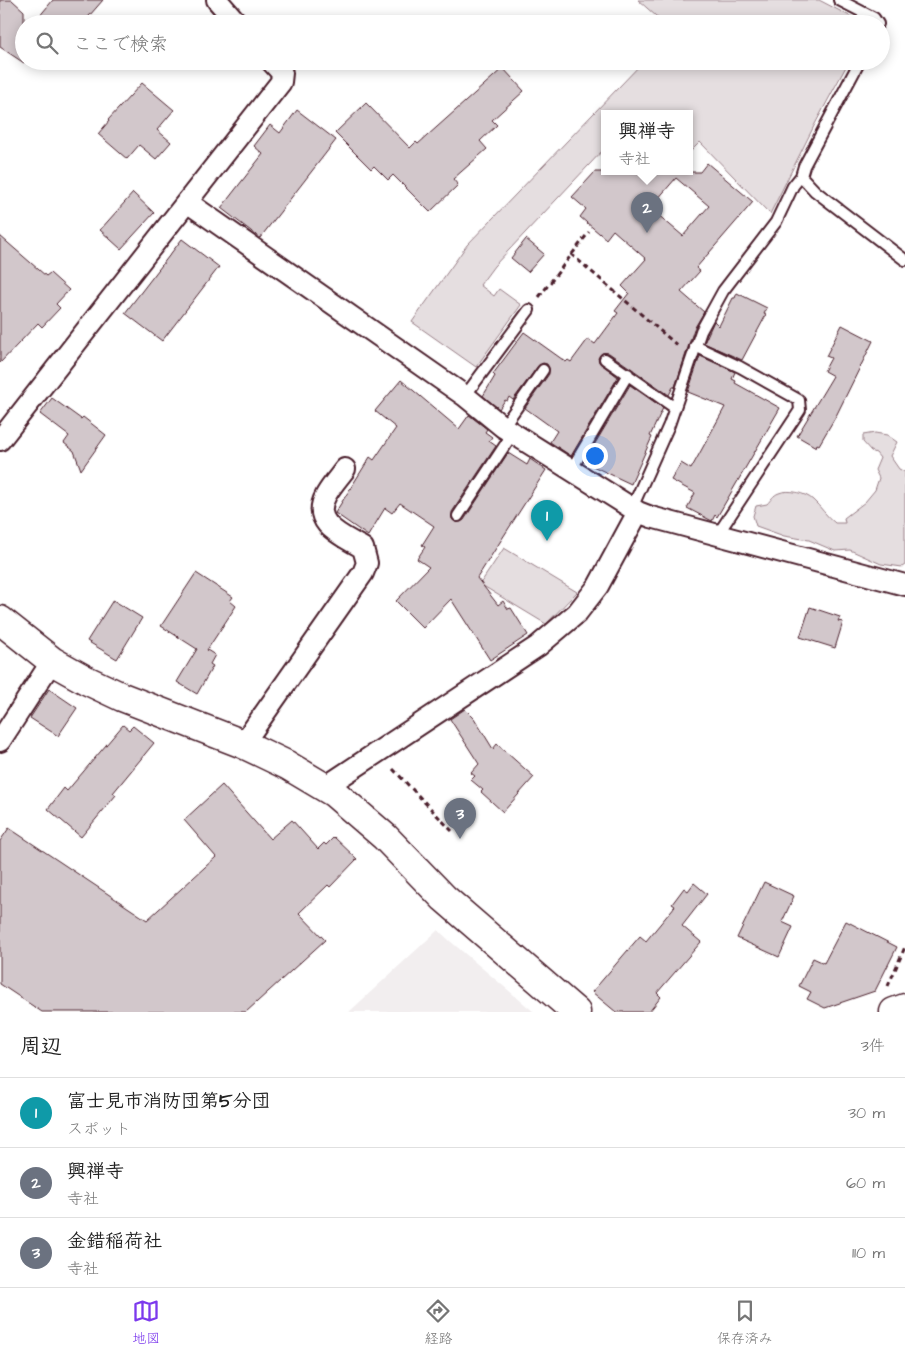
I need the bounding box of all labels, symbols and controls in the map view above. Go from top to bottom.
search box [15,15,890,70]
icon: search [33,29,61,57]
text: ここで検索 [73,31,168,58]
popup [601,110,693,175]
text: 興禅寺 [618,118,676,145]
text: 寺社 [618,148,651,170]
pin: 2 [631,192,663,233]
your location [582,443,608,469]
pin: 1 [531,500,563,541]
pin: 3 [444,798,476,839]
text: 周辺 [20,1032,62,1061]
text: 3件 [861,1035,885,1057]
text: 富士見市消防団第5分団 [67,1088,270,1115]
text: 1 [35,1102,37,1124]
text: 30 m [848,1102,885,1124]
text: スポット [67,1118,131,1140]
text: 興禅寺 [67,1158,124,1185]
text: 2 [31,1172,41,1194]
text: 60 m [846,1172,885,1194]
text: 寺社 [67,1188,99,1210]
text: 金錯稲荷社 [67,1228,162,1255]
text: 3 [32,1242,40,1264]
text: 110 m [852,1242,885,1264]
text: 寺社 [67,1258,99,1280]
tab: 地図 [132,1297,160,1349]
tab: 経路 [424,1297,452,1349]
tab: 保存済み [717,1297,773,1349]

